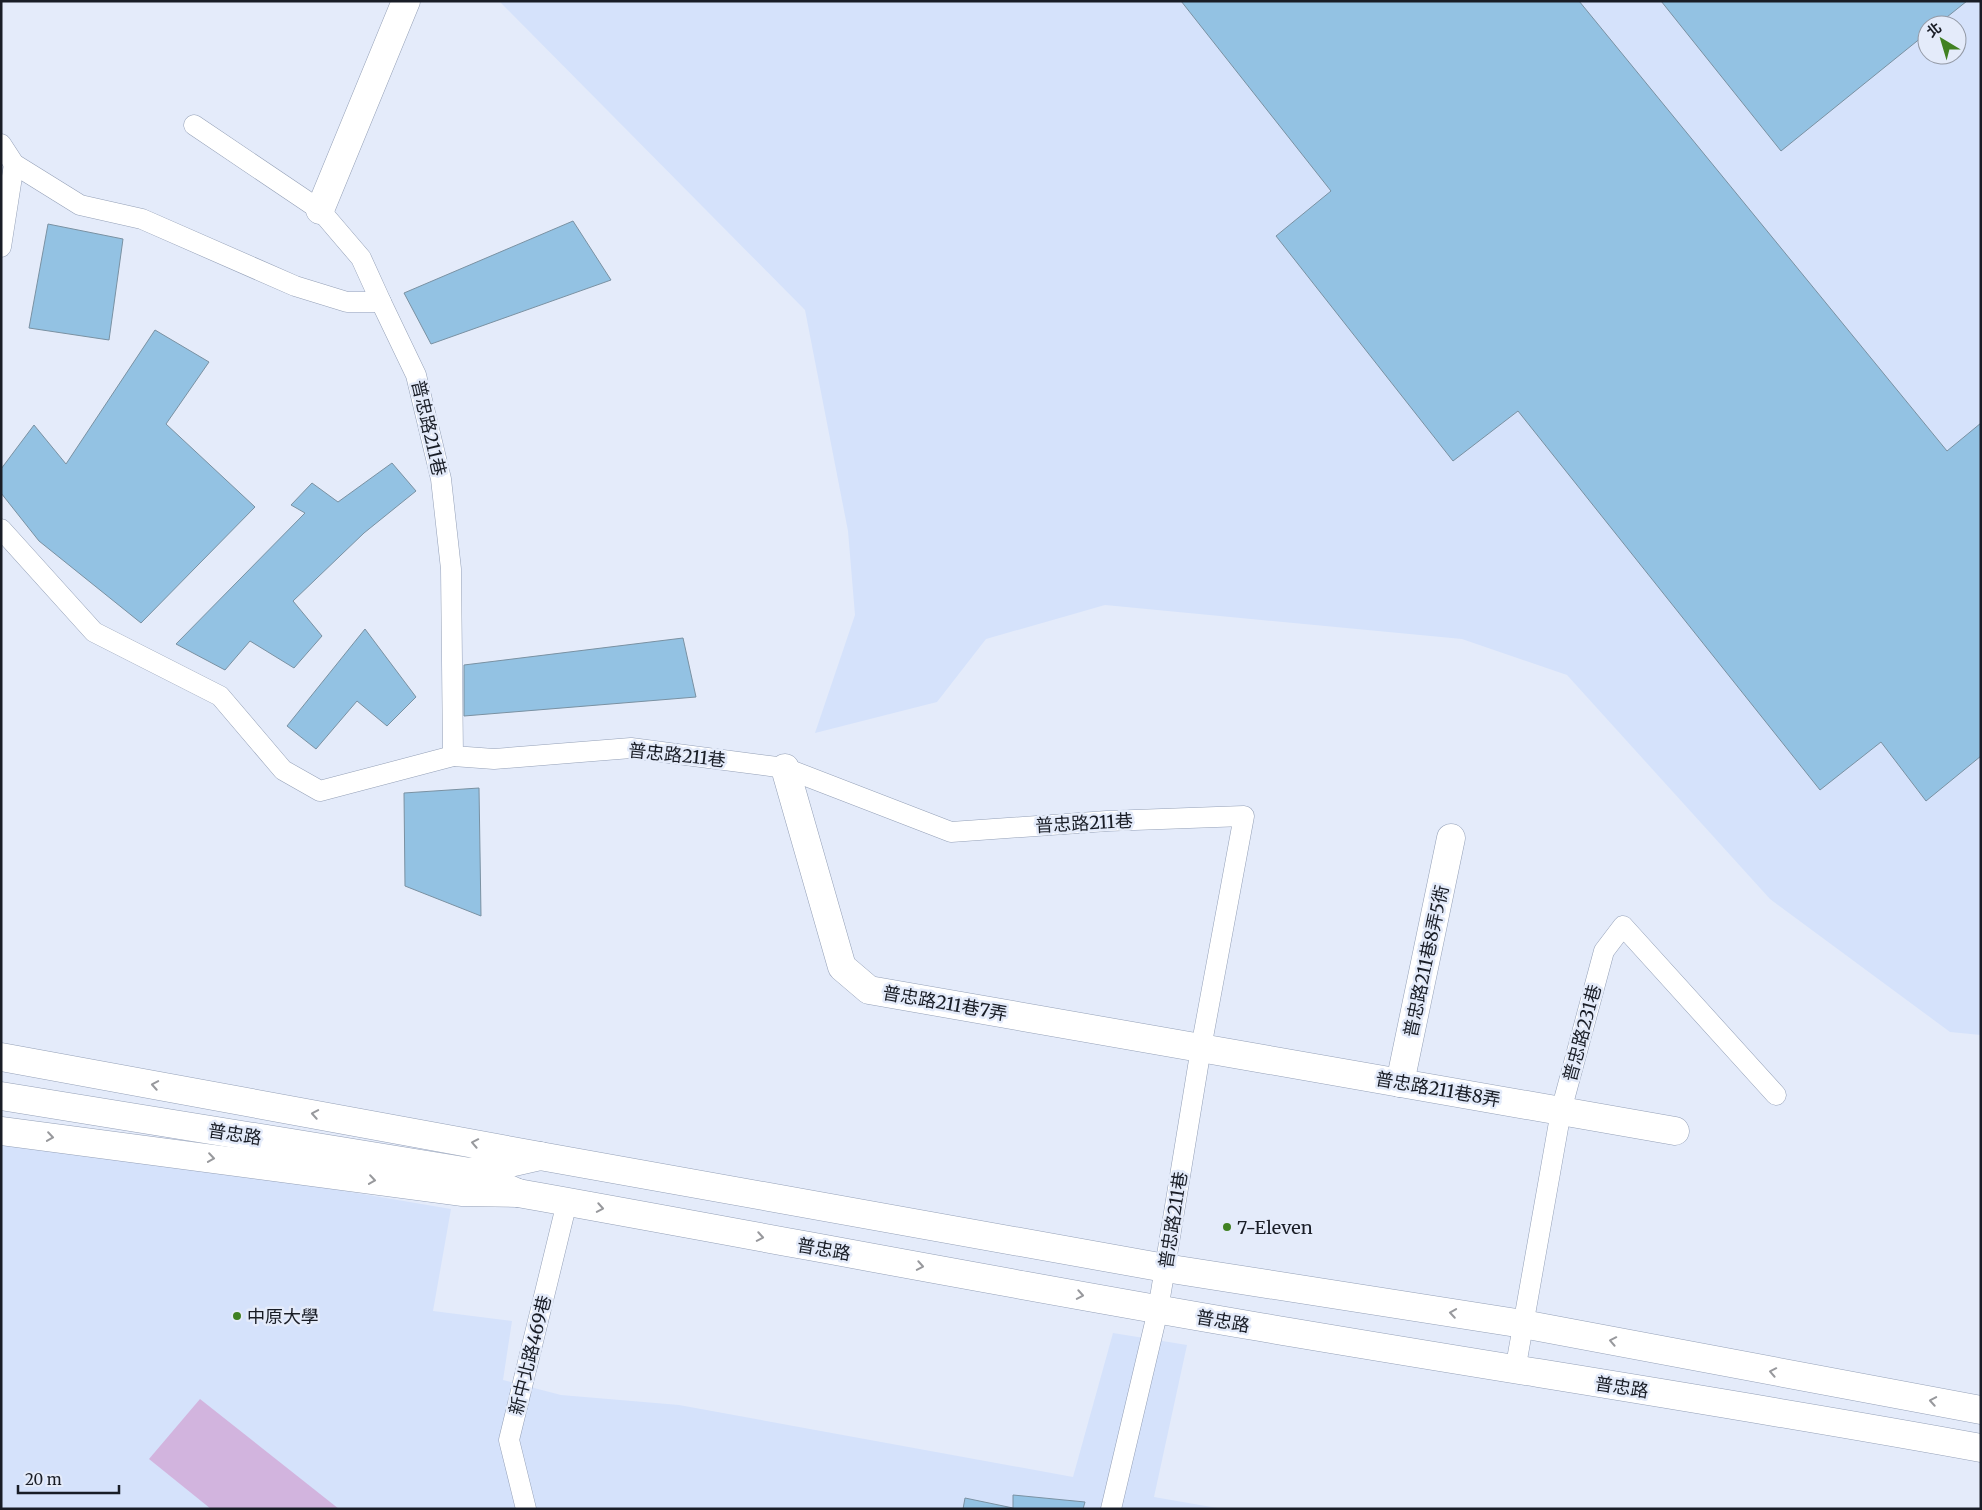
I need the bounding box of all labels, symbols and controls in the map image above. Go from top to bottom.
north arrow [1917,15,1967,65]
text: 北 [1923,18,1945,41]
street label: 普忠路211巷 [407,378,451,478]
street label: 普忠路211巷 [627,738,727,772]
street label: 普忠路211巷 [1035,809,1133,837]
street label: 普忠路211巷8弄5衖 [1399,883,1453,1039]
street label: 普忠路211巷7弄 [881,981,1009,1025]
street label: 普忠路231巷 [1558,982,1606,1084]
street label: 普忠路211巷8弄 [1374,1067,1502,1111]
one-way arrow [151,1080,160,1090]
one-way arrow [311,1109,320,1119]
street label: 普忠路 [207,1118,263,1150]
one-way arrow [46,1131,54,1142]
one-way arrow [471,1139,479,1149]
one-way arrow [206,1153,215,1163]
street label: 普忠路211巷 [1154,1170,1192,1270]
one-way arrow [368,1174,376,1185]
one-way arrow [596,1202,605,1213]
place label: 7-Eleven [1237,1216,1313,1239]
marker: 7-Eleven [1221,1221,1233,1233]
one-way arrow [756,1232,764,1242]
street label: 普忠路 [795,1233,853,1265]
one-way arrow [915,1261,924,1271]
one-way arrow [1075,1290,1084,1300]
street label: 新中北路469巷 [504,1293,556,1417]
place label: 中原大學 [247,1305,319,1328]
street label: 普忠路 [1194,1305,1252,1337]
one-way arrow [1449,1309,1458,1319]
marker: 中原大學 [231,1310,243,1322]
one-way arrow [1609,1337,1618,1347]
one-way arrow [1769,1367,1777,1377]
street label: 普忠路 [1594,1371,1650,1403]
one-way arrow [1928,1397,1937,1407]
scale bar [18,1462,119,1494]
text: 20 m [25,1470,62,1489]

